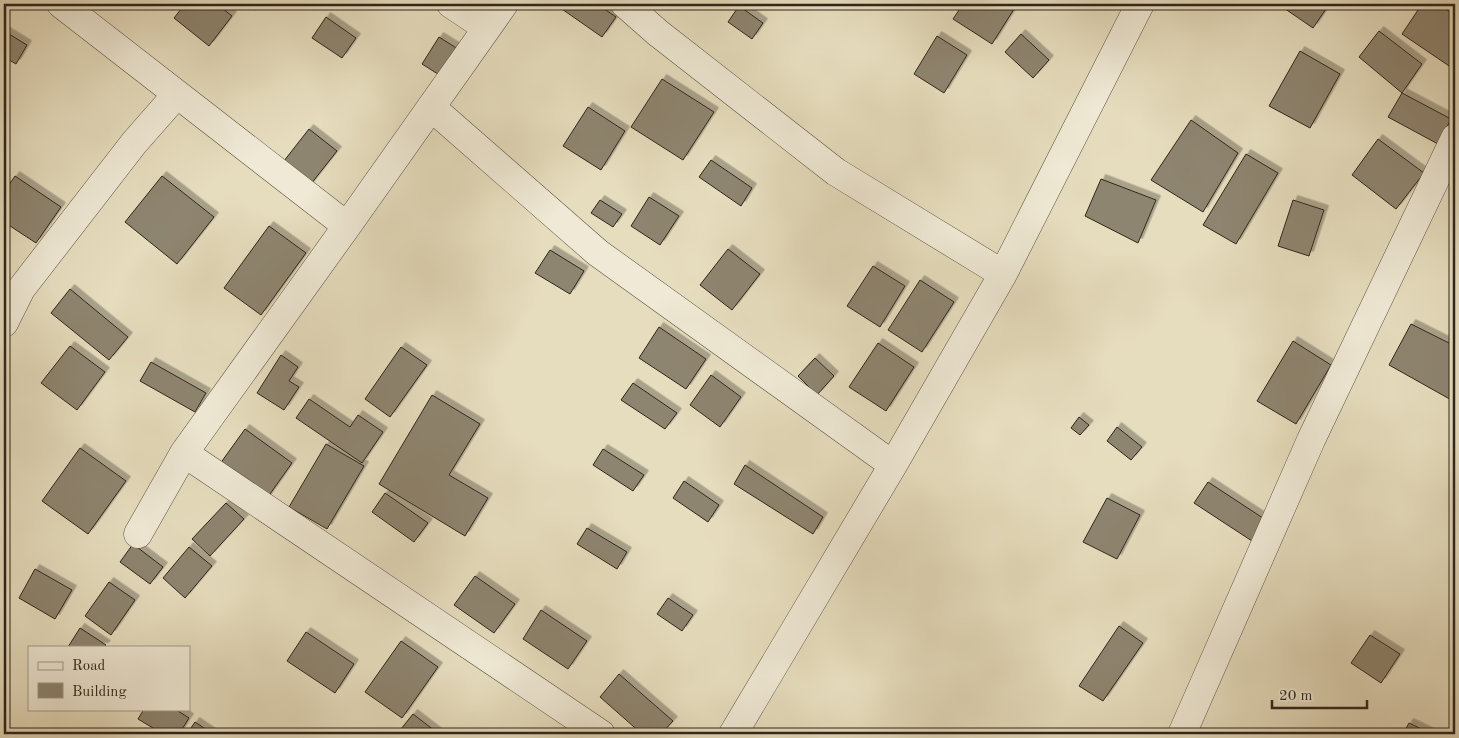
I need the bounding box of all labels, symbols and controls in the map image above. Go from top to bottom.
legend [28,646,190,710]
text: Road [72,659,106,674]
scale bar [1272,678,1366,710]
text: Building [72,685,127,700]
text: 20 m [1279,689,1313,704]

